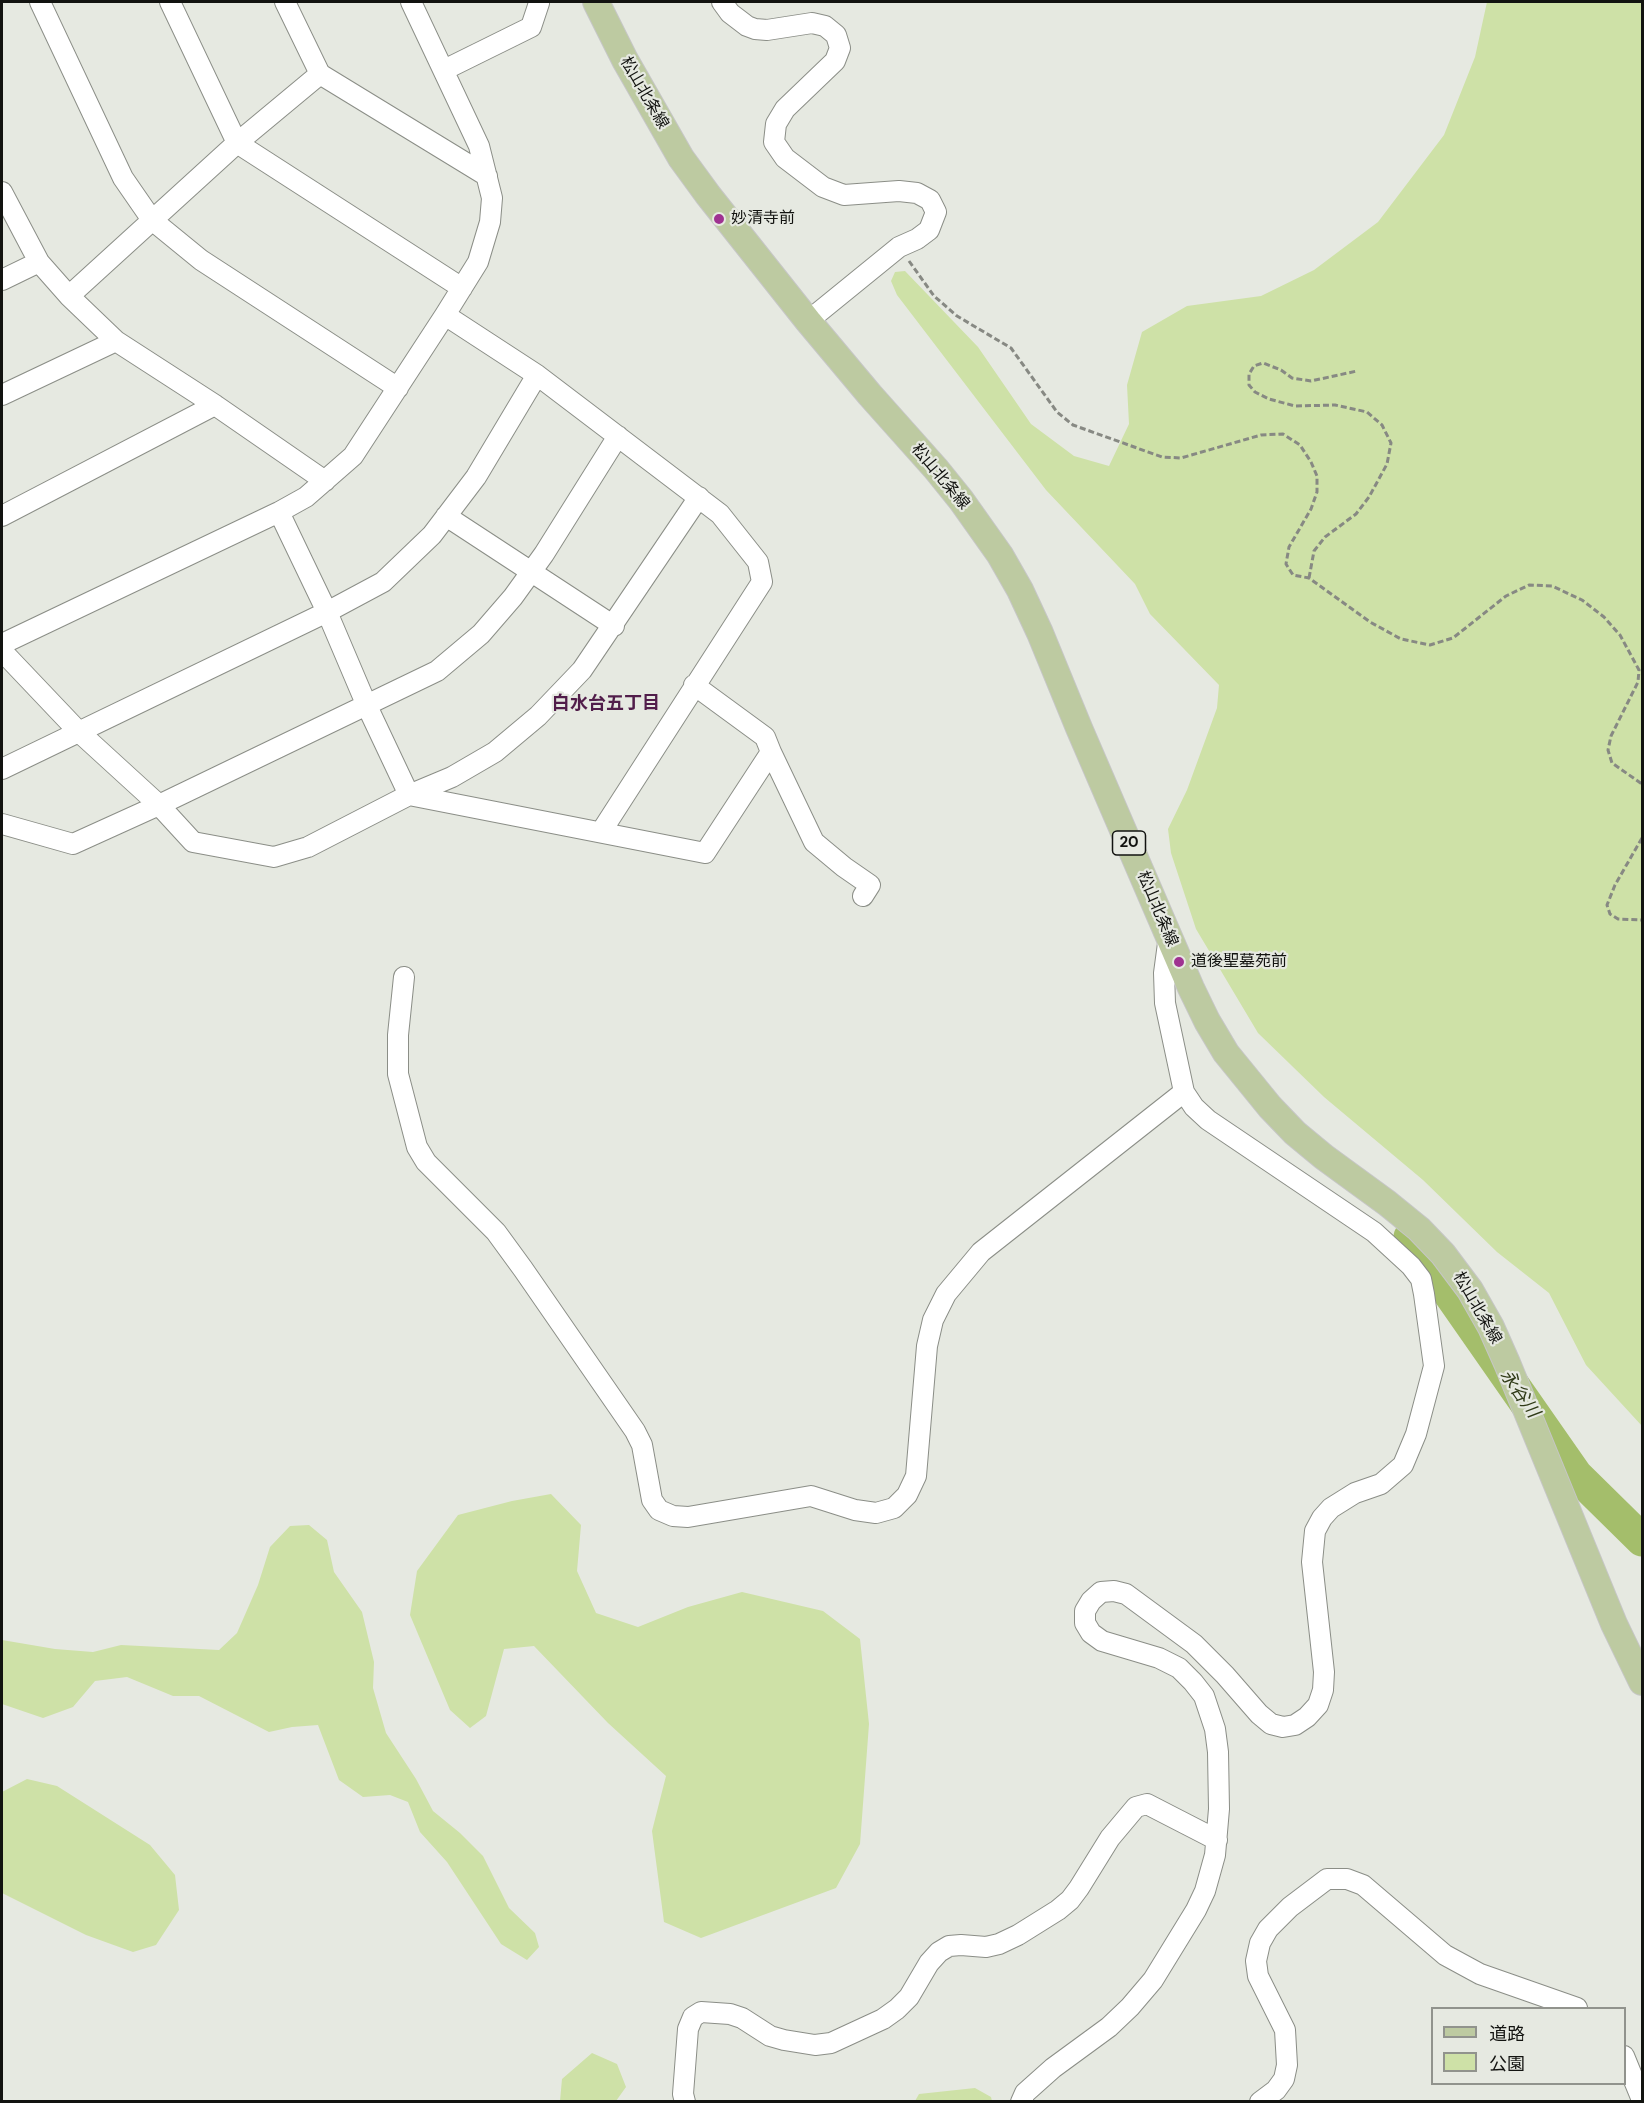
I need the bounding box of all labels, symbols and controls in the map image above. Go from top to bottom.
street label: 松山北条線 [616,54,672,132]
place label: 妙清寺前 [731,209,795,229]
marker: 妙清寺前 [712,212,726,226]
street label: 松山北条線 [907,440,973,514]
district label: 白水台五丁目 [552,693,660,715]
road number: 20 [1112,831,1146,855]
street label: 松山北条線 [1133,868,1181,950]
place label: 道後聖墓苑前 [1191,952,1287,972]
marker: 道後聖墓苑前 [1172,955,1186,969]
street label: 松山北条線 [1449,1269,1505,1347]
water label: 永谷川 [1495,1366,1543,1422]
legend [1431,2007,1626,2085]
text: 道路 [1489,2022,1525,2046]
text: 公園 [1489,2052,1525,2076]

